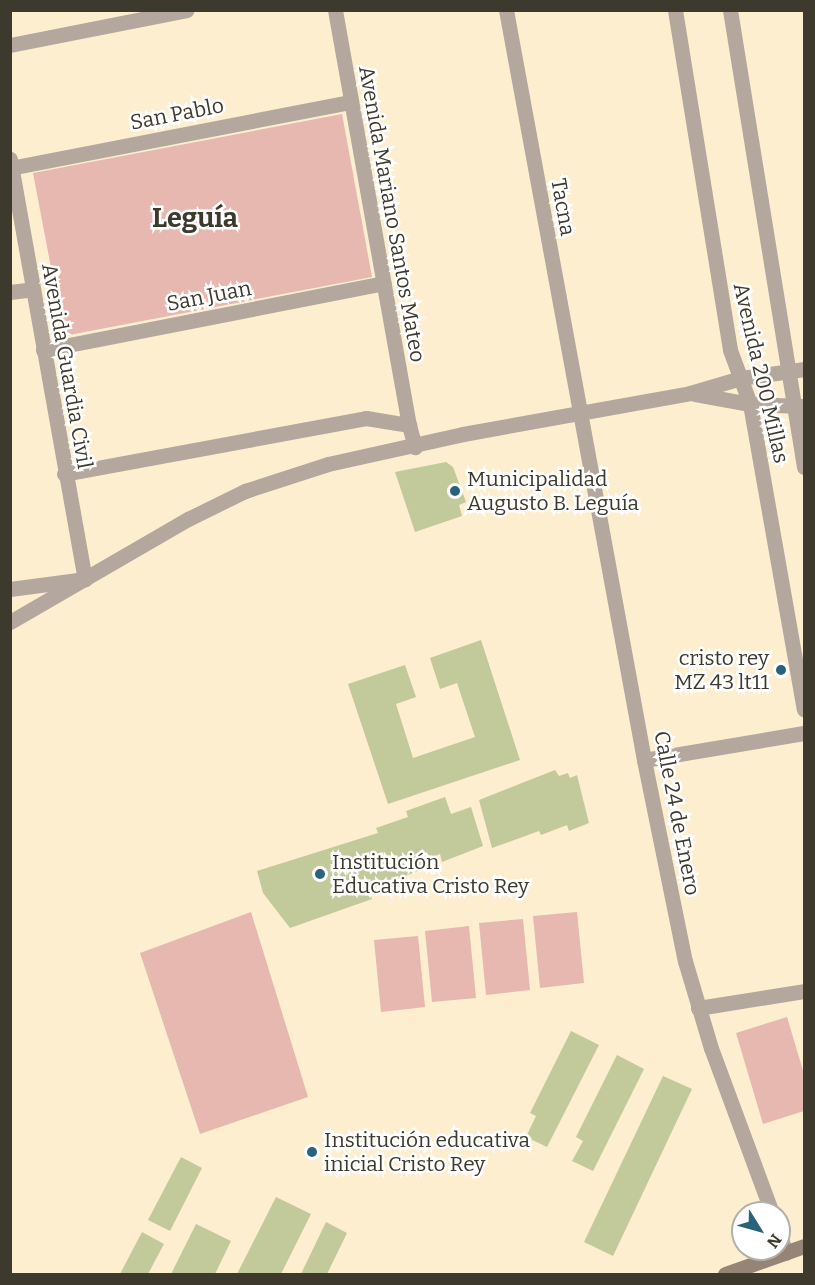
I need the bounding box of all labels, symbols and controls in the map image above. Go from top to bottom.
street label: Avenida Mariano Santos Mateo [353,64,431,364]
street label: San Pablo [128,93,226,135]
street label: Tacna [546,176,580,238]
district label: Leguía [152,203,238,235]
street label: Avenida Guardia Civil [37,261,97,471]
street label: San Juan [165,275,253,317]
street label: Avenida 200 Millas [728,280,794,466]
place label: Municipalidad Augusto B. Leguía [467,466,639,516]
marker: Municipalidad Augusto B. Leguía [448,484,462,498]
place label: cristo rey MZ 43 lt11 [674,645,769,695]
marker: cristo rey MZ 43 lt11 [774,663,788,677]
street label: Calle 24 de Enero [649,729,705,897]
place label: Institución Educativa Cristo Rey [332,849,529,899]
marker: Institución Educativa Cristo Rey [313,867,327,881]
place label: Institución educativa inicial Cristo Rey [324,1127,530,1177]
marker: Institución educativa inicial Cristo Rey [305,1145,319,1159]
north arrow [731,1201,791,1261]
text: N [763,1230,785,1252]

